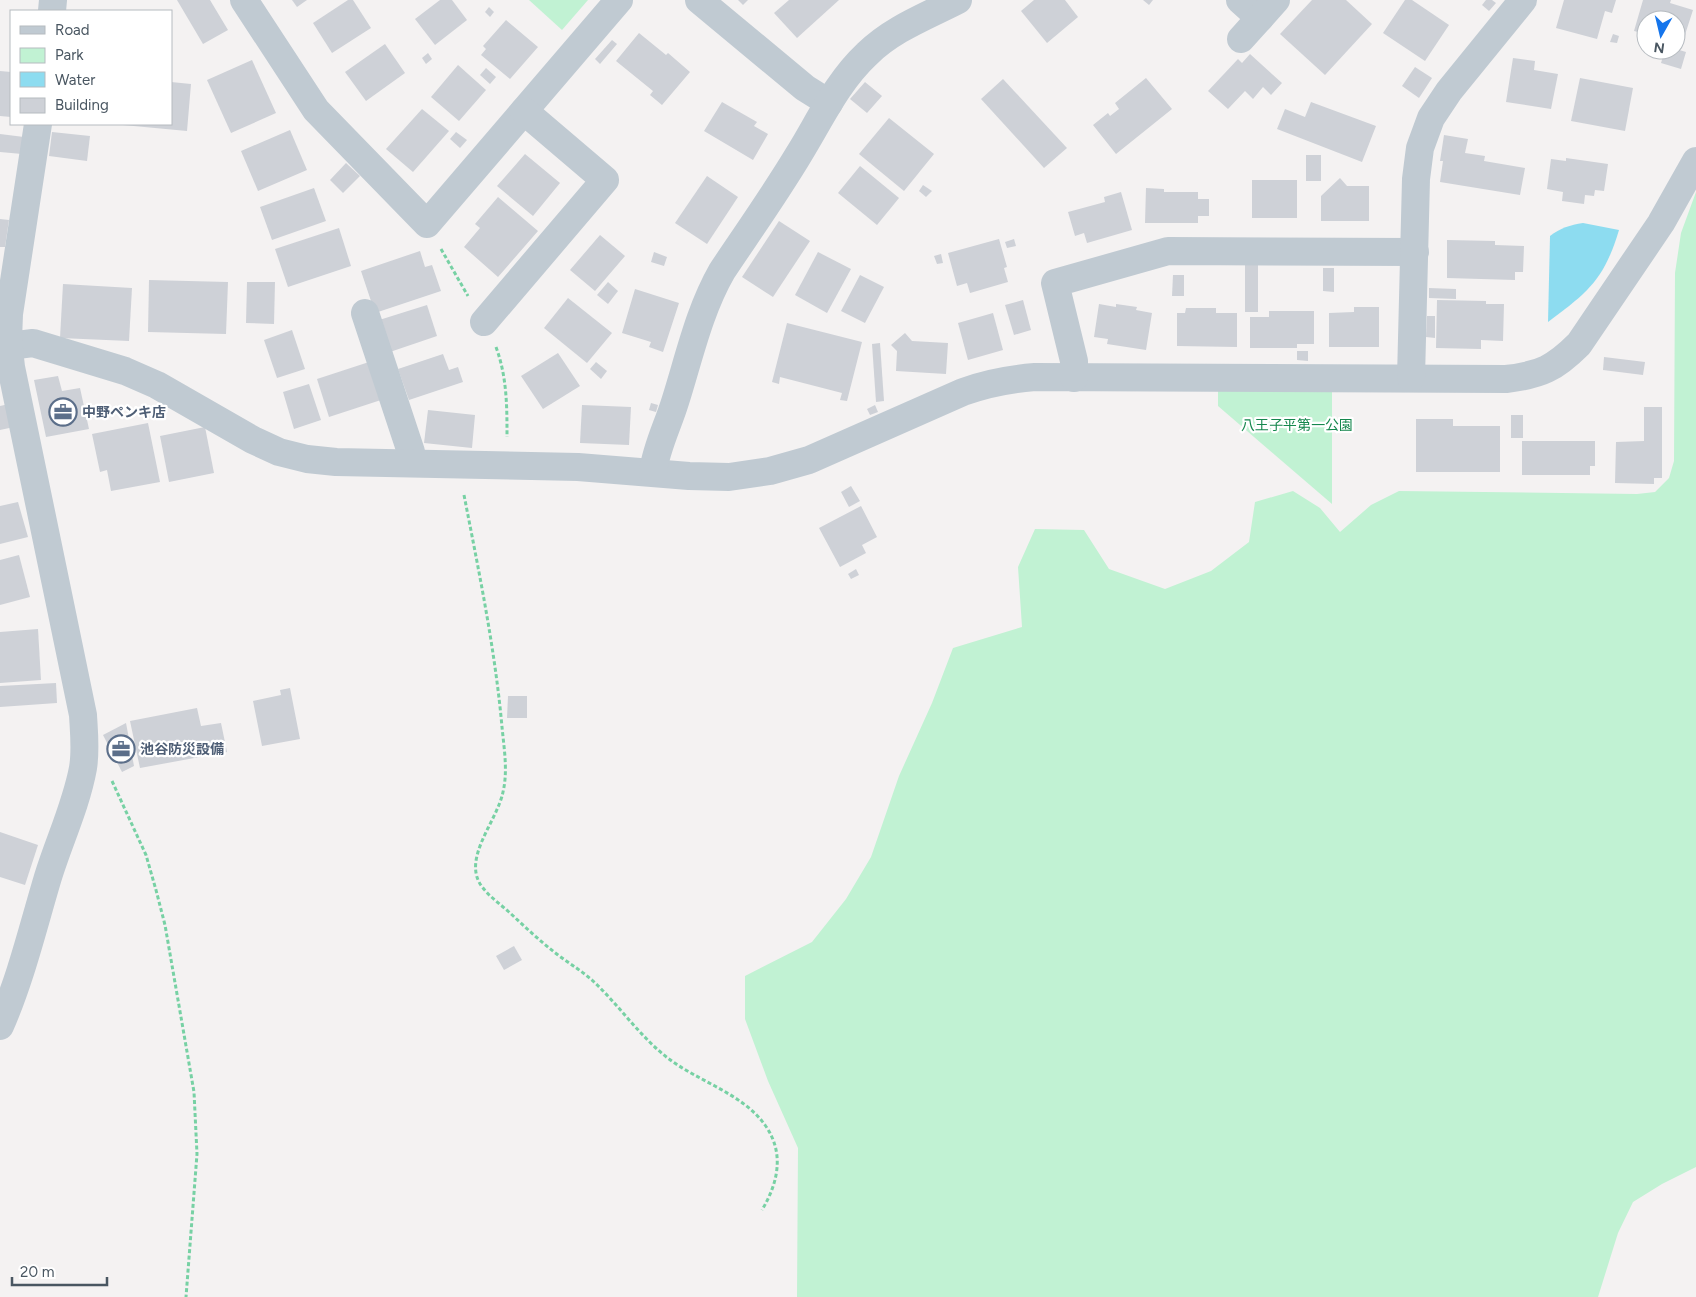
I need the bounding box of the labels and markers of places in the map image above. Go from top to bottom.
office icon: 中野ペンキ店 [48,397,78,427]
place label: 中野ペンキ店 [82,404,166,421]
office icon: 池谷防災設備 [106,734,136,764]
place label: 池谷防災設備 [140,741,224,758]

